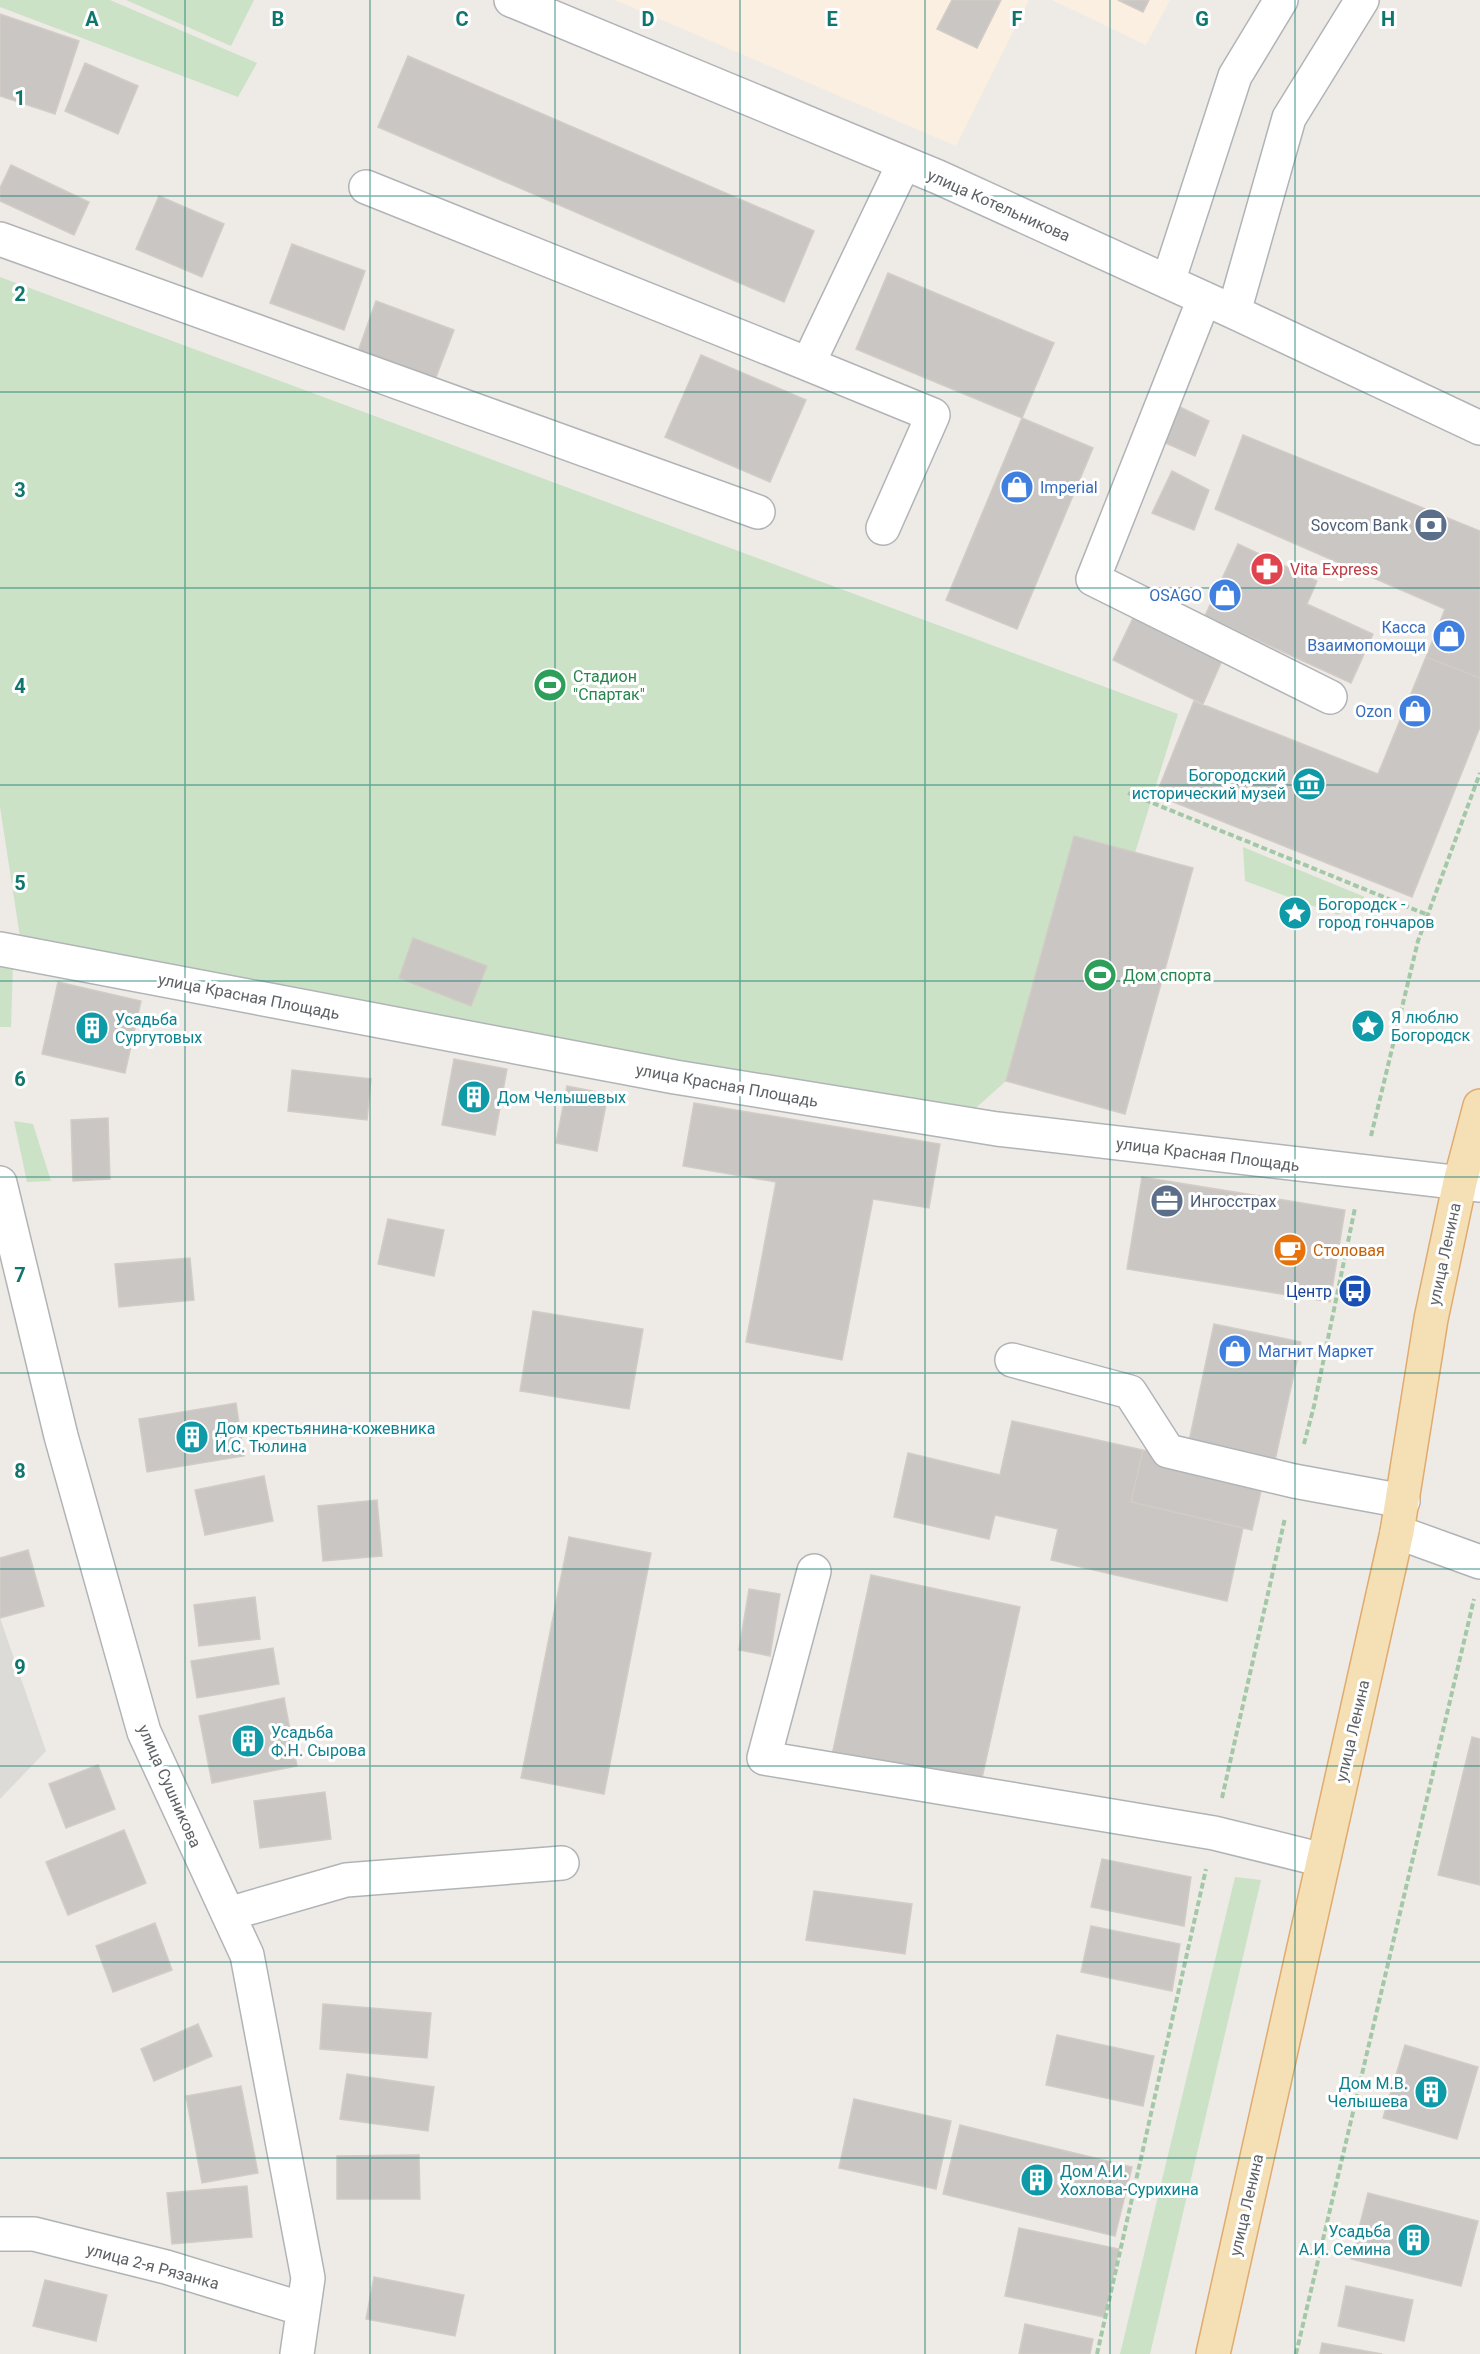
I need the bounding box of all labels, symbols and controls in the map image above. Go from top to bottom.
text: A [85,7,99,31]
text: B [272,7,284,31]
text: C [455,7,469,31]
text: D [642,7,655,31]
text: E [826,7,838,31]
text: F [1012,7,1023,31]
text: G [1195,7,1209,31]
text: H [1381,7,1395,31]
text: 1 [14,86,26,110]
street label: улица Котельникова [924,165,1073,246]
text: 2 [14,282,26,306]
shop icon: Imperial [999,469,1035,505]
text: 3 [14,478,26,502]
place label: Imperial [1040,478,1098,497]
bank icon: Sovcom Bank [1413,507,1449,543]
place label: Sovcom Bank [1311,516,1409,535]
pharmacy icon: Vita Express [1249,551,1285,587]
place label: Vita Express [1290,560,1378,579]
shop icon: OSAGO [1207,577,1243,613]
place label: OSAGO [1149,586,1202,605]
place label: Касса Взаимопомощи [1307,618,1426,655]
shop icon: Касса Взаимопомощи [1431,618,1467,654]
sports icon: Стадион "Спартак" [532,667,568,703]
place label: Стадион "Спартак" [573,667,645,704]
text: 4 [14,674,26,698]
shop icon: Ozon [1397,693,1433,729]
place label: Ozon [1355,702,1392,721]
place label: Богородский исторический музей [1132,766,1286,803]
museum icon: Богородский исторический музей [1291,766,1327,802]
text: 5 [14,871,26,895]
place icon: Богородск - город гончаров [1277,895,1313,931]
place label: Богородск - город гончаров [1318,895,1434,932]
sports icon: Дом спорта [1082,957,1118,993]
place label: Дом спорта [1123,966,1211,985]
street label: улица Красная Площадь [156,970,341,1023]
place icon: Я люблю Богородск [1350,1008,1386,1044]
place label: Я люблю Богородск [1391,1008,1470,1045]
building icon: Усадьба Сургутовых [74,1010,110,1046]
place label: Усадьба Сургутовых [115,1010,202,1047]
street label: улица Красная Площадь [634,1060,820,1111]
text: 6 [14,1067,26,1091]
building icon: Дом Челышевых [456,1079,492,1115]
place label: Дом Челышевых [497,1088,626,1107]
street label: улица Красная Площадь [1115,1134,1301,1175]
office icon: Ингосстрах [1149,1183,1185,1219]
place label: Ингосстрах [1190,1192,1276,1211]
street label: улица Ленина [1424,1201,1465,1307]
cafe icon: Столовая [1272,1232,1308,1268]
place label: Столовая [1313,1241,1385,1260]
text: 7 [14,1263,26,1287]
bus stop icon: Центр [1337,1273,1373,1309]
place label: Центр [1286,1282,1332,1301]
shop icon: Магнит Маркет [1217,1333,1253,1369]
place label: Магнит Маркет [1258,1342,1374,1361]
building icon: Дом крестьянина-кожевника И.С. Тюлина [174,1419,210,1455]
place label: Дом крестьянина-кожевника И.С. Тюлина [215,1419,435,1456]
text: 8 [14,1459,26,1483]
text: 9 [14,1655,26,1679]
street label: улица Ленина [1332,1678,1373,1784]
street label: улица Сушникова [134,1722,205,1851]
building icon: Усадьба Ф.Н. Сырова [230,1723,266,1759]
place label: Усадьба Ф.Н. Сырова [271,1723,366,1760]
place label: Дом М.В. Челышева [1328,2074,1408,2111]
building icon: Дом М.В. Челышева [1413,2074,1449,2110]
street label: улица Ленина [1226,2152,1267,2258]
building icon: Дом А.И. Хохлова-Сурихина [1019,2162,1055,2198]
place label: Дом А.И. Хохлова-Сурихина [1060,2162,1199,2199]
place label: Усадьба А.И. Семина [1299,2222,1391,2259]
building icon: Усадьба А.И. Семина [1396,2222,1432,2258]
street label: улица 2-я Рязанка [85,2240,221,2293]

